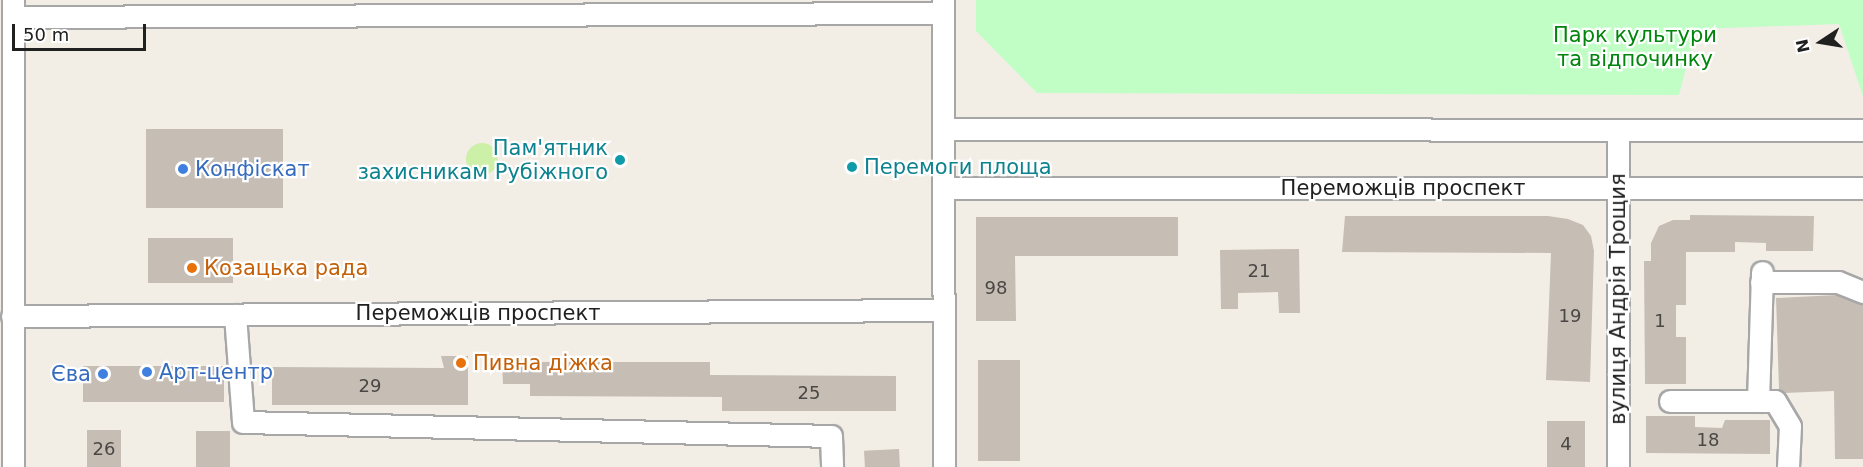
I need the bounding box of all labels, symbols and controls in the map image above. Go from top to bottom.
scale bar [15,12,148,50]
north arrow [1791,12,1851,72]
park label: Парк культури та відпочинку [1553,22,1717,72]
text: 50 m [23,24,69,45]
text: N [1792,37,1814,54]
place label: Пам'ятник захисникам Рубіжного [358,135,608,185]
marker: Пам'ятник захисникам Рубіжного [613,153,627,167]
place label: Перемоги площа [864,154,1052,180]
place label: Конфіскат [195,156,310,182]
marker: Перемоги площа [845,160,859,174]
marker: Конфіскат [176,162,190,176]
street label: вулиця Андрія Трощия [1605,173,1631,425]
street label: Переможців проспект [1281,175,1525,201]
place label: Козацька рада [204,255,368,281]
house number: 21 [1248,260,1270,282]
marker: Козацька рада [185,261,199,275]
house number: 98 [985,277,1007,299]
street label: Переможців проспект [356,300,600,326]
house number: 19 [1559,305,1581,327]
house number: 1 [1654,310,1666,332]
place label: Пивна діжка [473,350,613,376]
marker: Пивна діжка [454,356,468,370]
place label: Арт-центр [159,359,273,385]
place label: Єва [51,361,91,387]
marker: Арт-центр [140,365,154,379]
marker: Єва [96,367,110,381]
house number: 29 [359,375,381,397]
house number: 25 [798,382,820,404]
house number: 18 [1697,429,1719,451]
house number: 4 [1560,433,1572,455]
house number: 26 [93,438,115,460]

